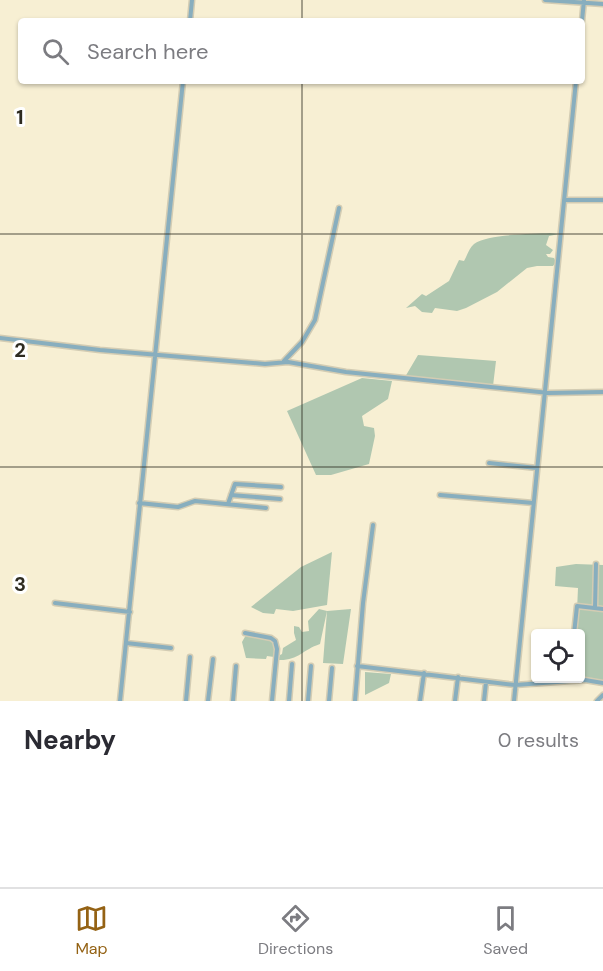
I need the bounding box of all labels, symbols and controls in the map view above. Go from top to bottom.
search box [18,18,585,84]
icon: search [39,35,72,68]
text: Search here [87,37,208,66]
text: 1 [16,104,24,130]
text: 2 [14,337,26,363]
text: 3 [14,571,26,597]
map controls [531,629,585,683]
button: locate [531,629,585,683]
text: Nearby [24,723,116,757]
text: 0 results [498,727,579,753]
tab: Map [75,902,108,959]
tab: Directions [258,902,333,959]
tab: Saved [483,902,528,959]

